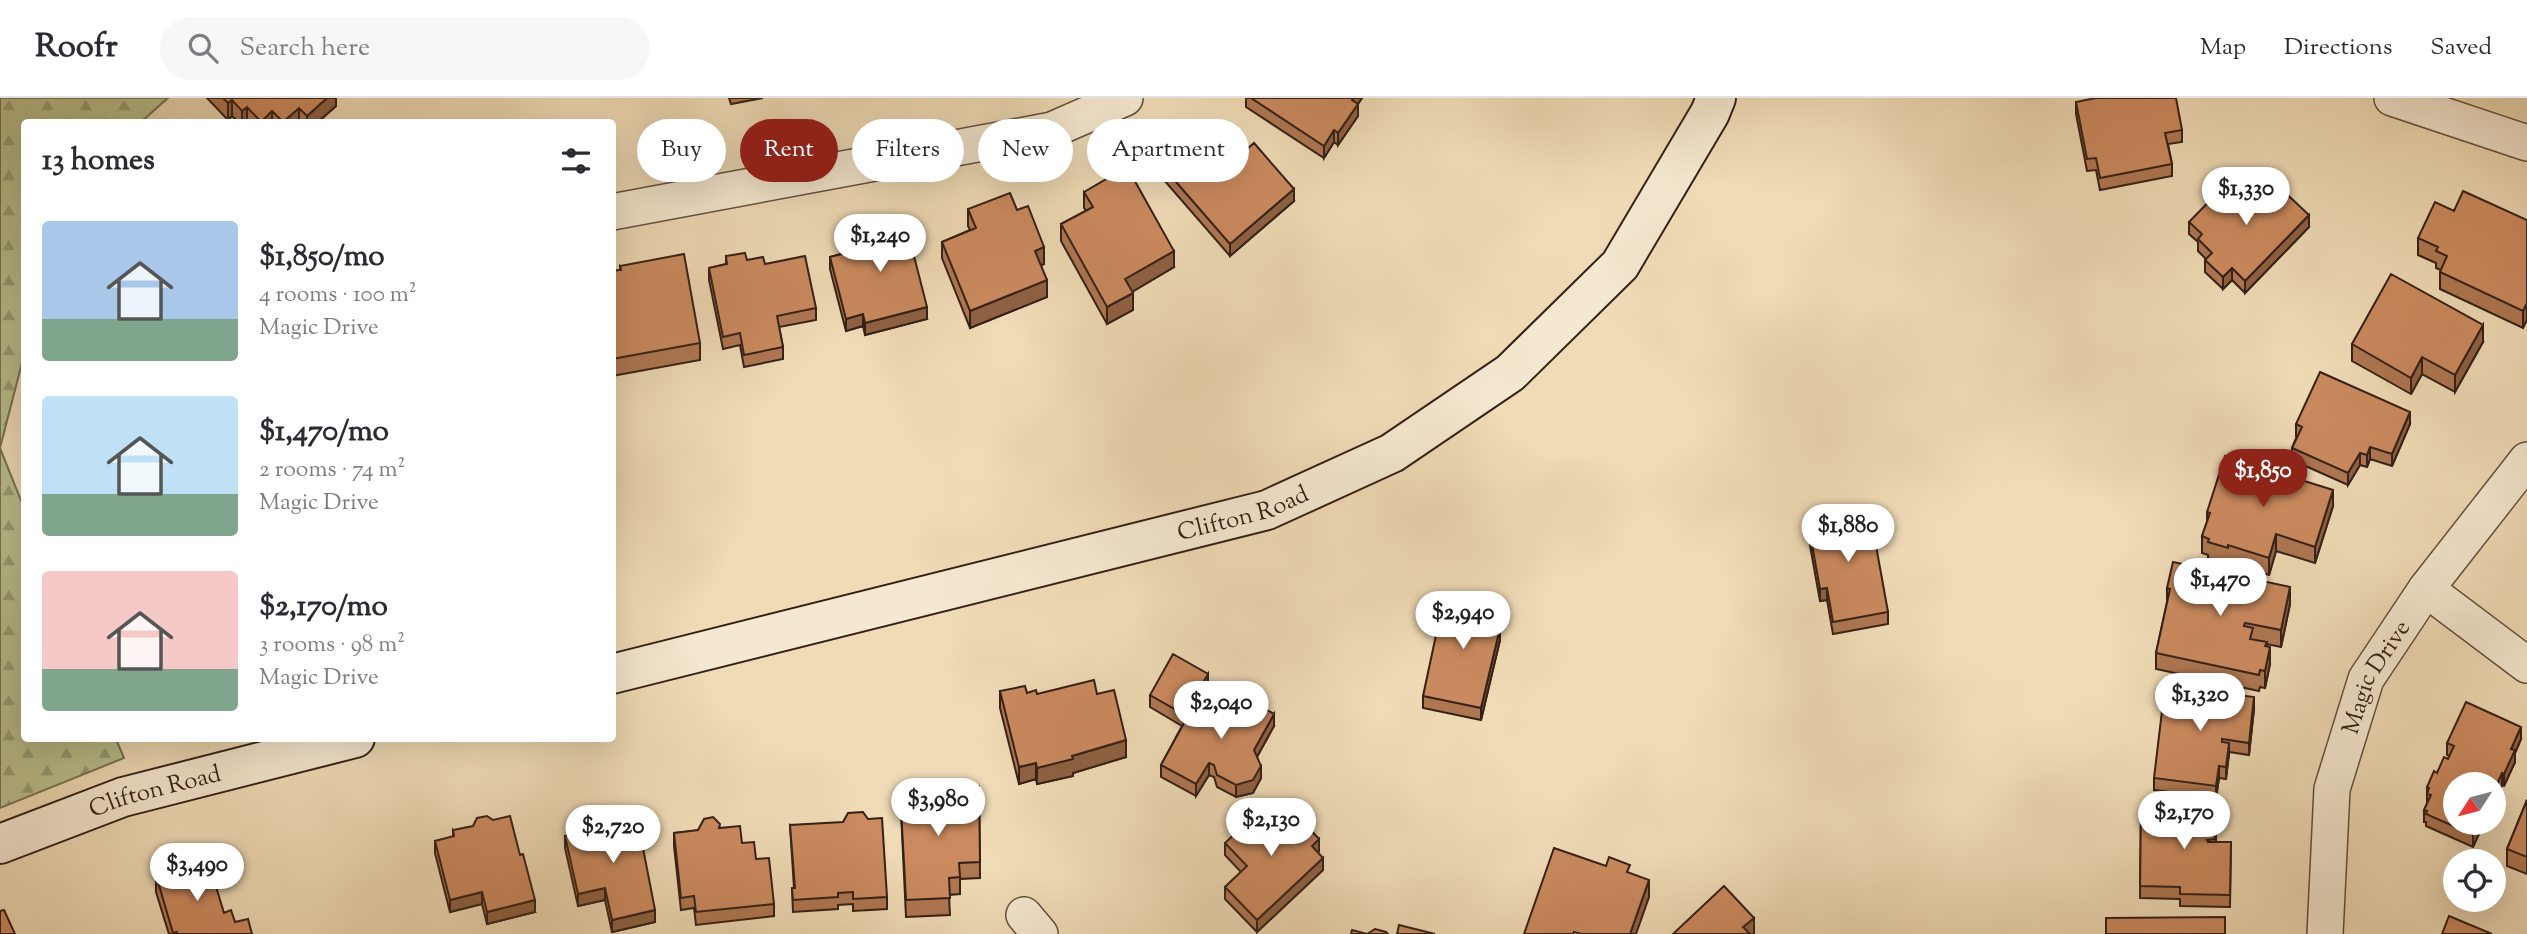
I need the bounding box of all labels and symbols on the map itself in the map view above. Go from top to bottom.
pin: $1,330 [2189,167,2303,227]
pin: $1,240 [823,214,937,274]
pin: $1,850 [2206,450,2320,509]
street label: Clifton Road [1174,478,1315,551]
pin: $1,880 [1791,504,1905,564]
pin: $1,470 [2163,559,2277,618]
pin: $2,940 [1406,592,1520,651]
street label: Magic Drive [2335,614,2420,739]
pin: $1,320 [2143,674,2257,733]
pin: $2,040 [1164,682,1278,741]
street label: Clifton Road [84,758,225,827]
north arrow [2443,772,2506,835]
pin: $3,980 [881,778,995,838]
pin: $2,170 [2127,792,2241,851]
pin: $2,130 [1214,798,1328,858]
pin: $2,720 [556,806,670,865]
pin: $3,490 [140,844,254,903]

